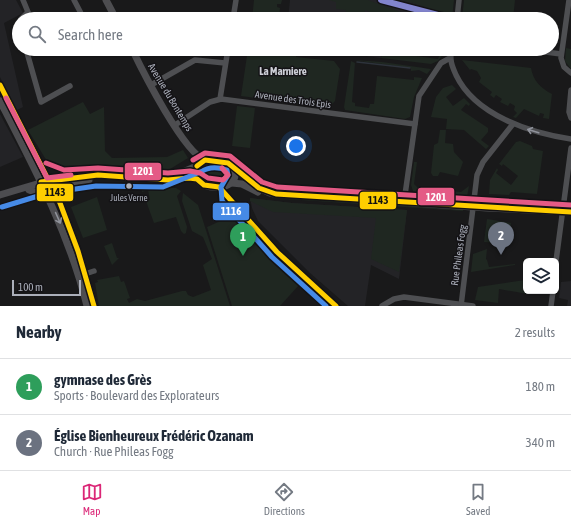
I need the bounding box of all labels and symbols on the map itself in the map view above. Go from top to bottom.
street label: Avenue du Bontemps [146,61,195,134]
district label: La Marniere [259,65,307,77]
street label: Avenue des Trois Epis [254,89,332,110]
one-way arrow [527,127,540,134]
your location [286,136,306,156]
line badge: 1201 [124,162,162,181]
text: 1201 [133,165,153,177]
marker: Jules Verne [124,181,134,191]
line badge: 1143 [36,183,74,202]
text: 1143 [45,186,65,198]
line badge: 1201 [417,187,455,206]
line badge: 1143 [359,191,397,210]
text: 1201 [426,191,446,203]
place label: Jules Verne [110,193,148,203]
text: 1143 [368,194,388,206]
line badge: 1116 [212,202,250,221]
text: 1116 [221,205,241,217]
one-way arrow [54,211,62,223]
pin: 2 [488,222,514,255]
pin: 1 [230,223,256,256]
street label: Rue Phileas Fogg [449,223,468,286]
scale bar [12,278,81,297]

